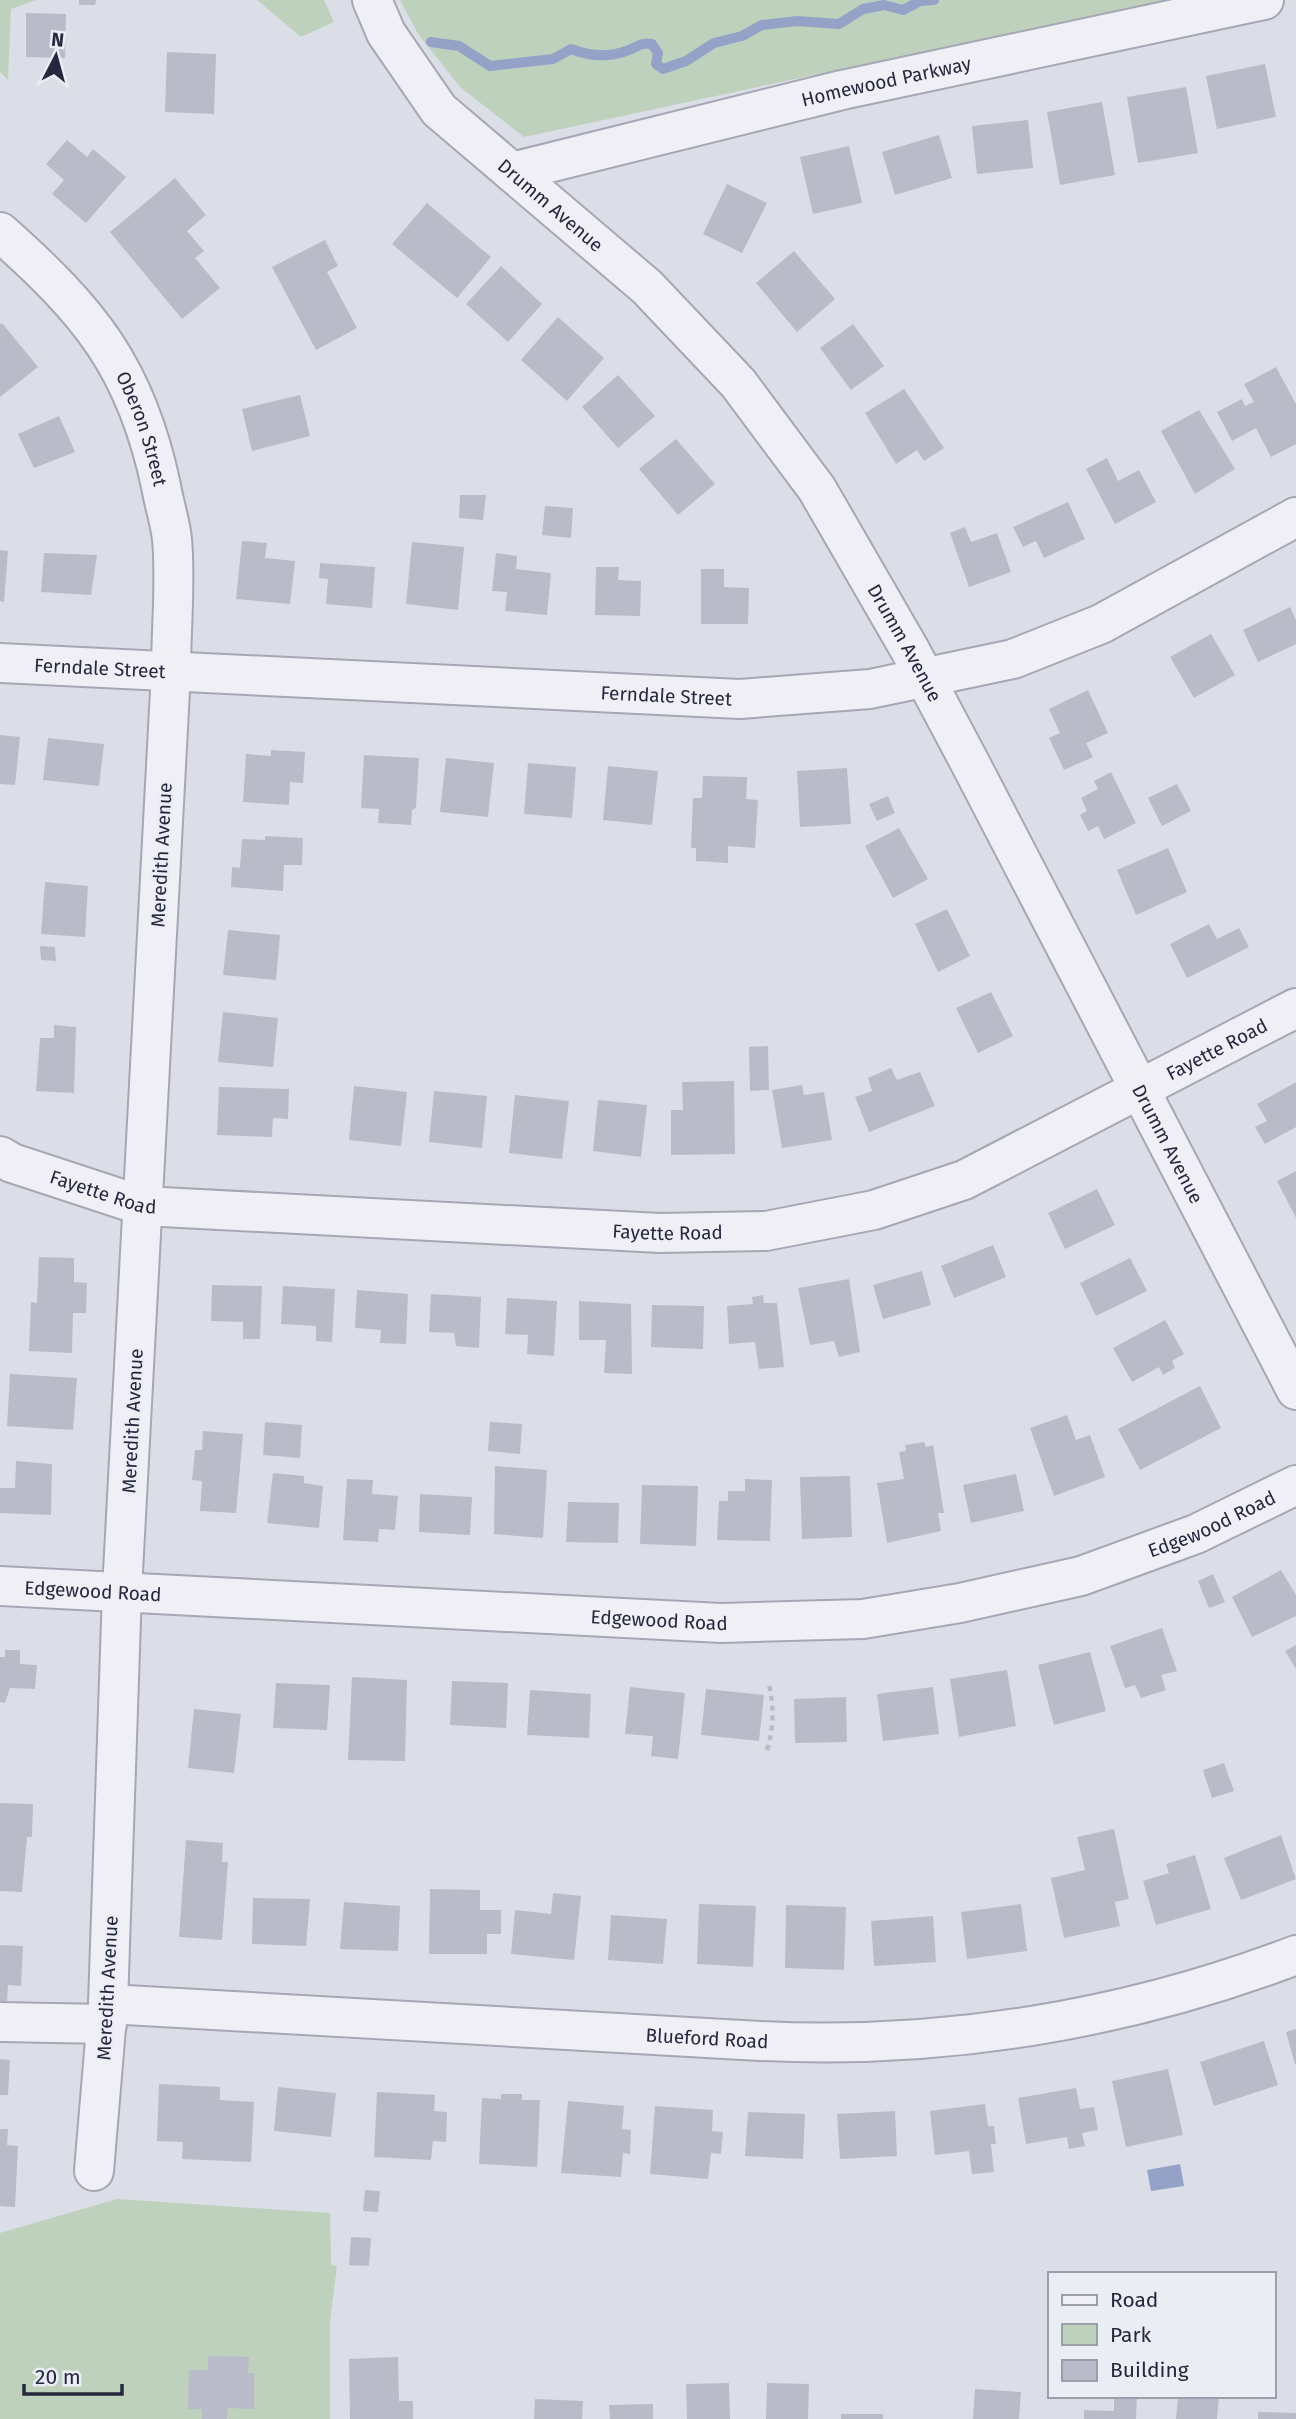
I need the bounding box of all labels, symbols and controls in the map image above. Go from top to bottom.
north arrow [21,21,91,91]
text: N [50,27,65,52]
street label: Homewood Parkway [799,52,974,112]
street label: Drumm Avenue [493,154,608,257]
street label: Oberon Street [111,367,172,488]
street label: Drumm Avenue [862,580,946,706]
street label: Ferndale Street [34,654,166,683]
street label: Ferndale Street [600,681,733,711]
street label: Meredith Avenue [146,782,177,928]
street label: Fayette Road [1163,1014,1271,1085]
street label: Drumm Avenue [1127,1080,1208,1208]
street label: Fayette Road [47,1165,157,1219]
street label: Fayette Road [612,1220,723,1245]
street label: Meredith Avenue [117,1348,148,1494]
street label: Edgewood Road [1145,1486,1279,1563]
street label: Edgewood Road [24,1576,162,1606]
street label: Edgewood Road [590,1605,728,1635]
street label: Meredith Avenue [92,1915,123,2061]
street label: Blueford Road [645,2024,769,2053]
legend [1048,2272,1275,2398]
text: Road [1110,2287,1158,2313]
text: Park [1110,2322,1152,2348]
scale bar [24,2352,122,2396]
text: Building [1110,2357,1189,2383]
text: 20 m [35,2364,81,2390]

